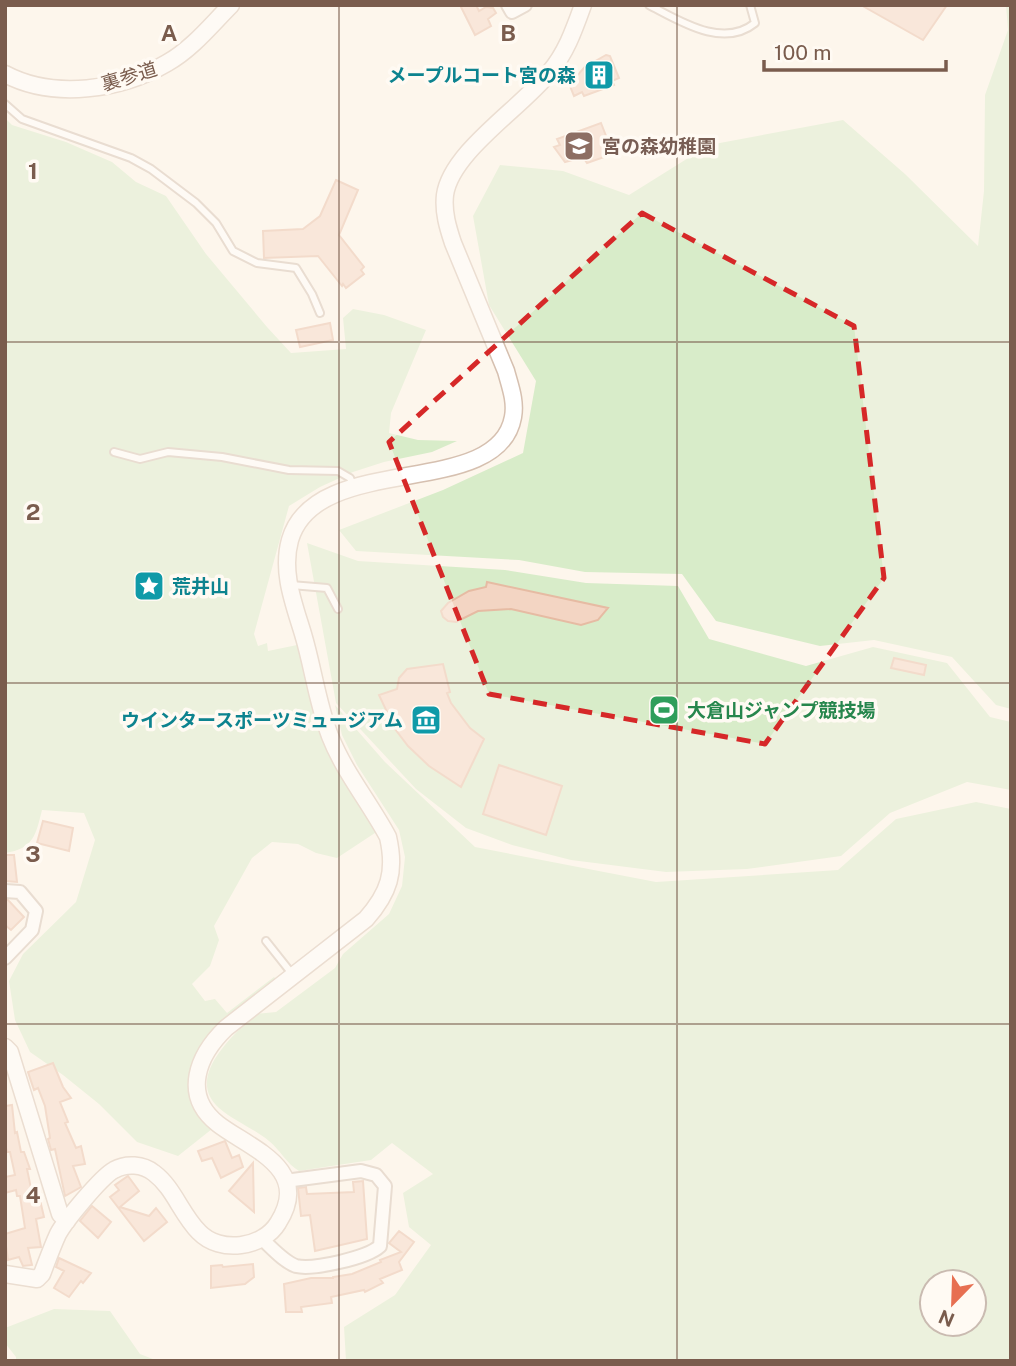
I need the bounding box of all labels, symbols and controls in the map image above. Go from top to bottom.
text: A [161,19,178,46]
text: B [500,19,516,46]
scale bar [764,28,946,72]
text: 100 m [774,40,831,65]
street label: 裏参道 [99,57,159,95]
building icon: メープルコート宮の森 [582,58,616,92]
place label: メープルコート宮の森 [388,64,576,86]
school or university icon: 宮の森幼稚園 [562,129,596,163]
place label: 宮の森幼稚園 [602,135,716,157]
text: 1 [28,157,38,184]
text: 2 [26,498,40,525]
place icon: 荒井山 [132,569,166,603]
place label: 荒井山 [172,575,229,597]
sports icon: 大倉山ジャンプ競技場 [647,693,681,727]
place label: 大倉山ジャンプ競技場 [687,699,875,721]
museum icon: ウインタースポーツミュージアム [409,703,443,737]
place label: ウインタースポーツミュージアム [121,709,403,731]
text: 3 [25,840,41,867]
text: 4 [25,1181,41,1208]
north arrow [918,1268,988,1338]
text: N [935,1306,957,1332]

